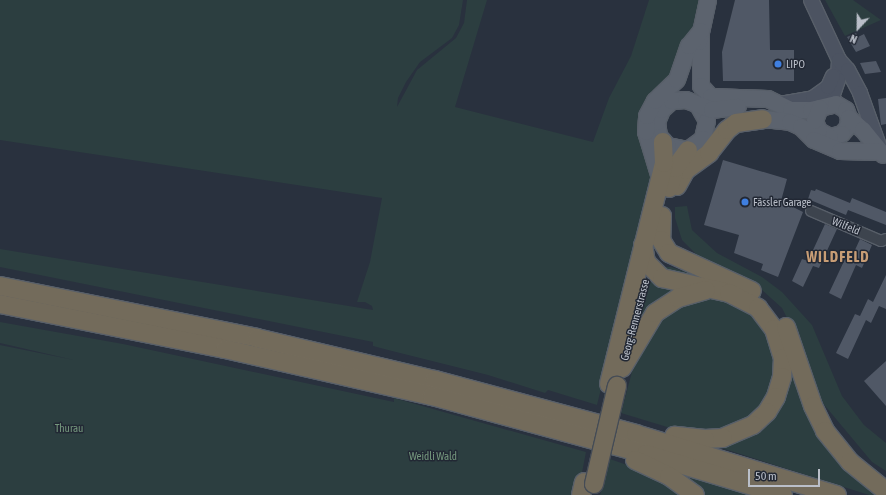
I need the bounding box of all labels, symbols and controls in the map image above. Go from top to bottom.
north arrow [838,8,878,48]
text: N [848,32,859,46]
place label: LIPO [786,57,805,71]
marker: LIPO [773,59,783,69]
place label: Fässler Garage [753,195,811,209]
marker: Fässler Garage [740,197,750,207]
street label: Wilfeld [830,214,862,238]
district label: WILDFELD [806,248,870,266]
street label: Georg-Rennerstrasse [618,278,652,362]
park label: Thurau [55,421,83,435]
park label: Weidli Wald [409,449,457,463]
scale bar [750,461,822,487]
text: 50 m [755,469,777,483]

